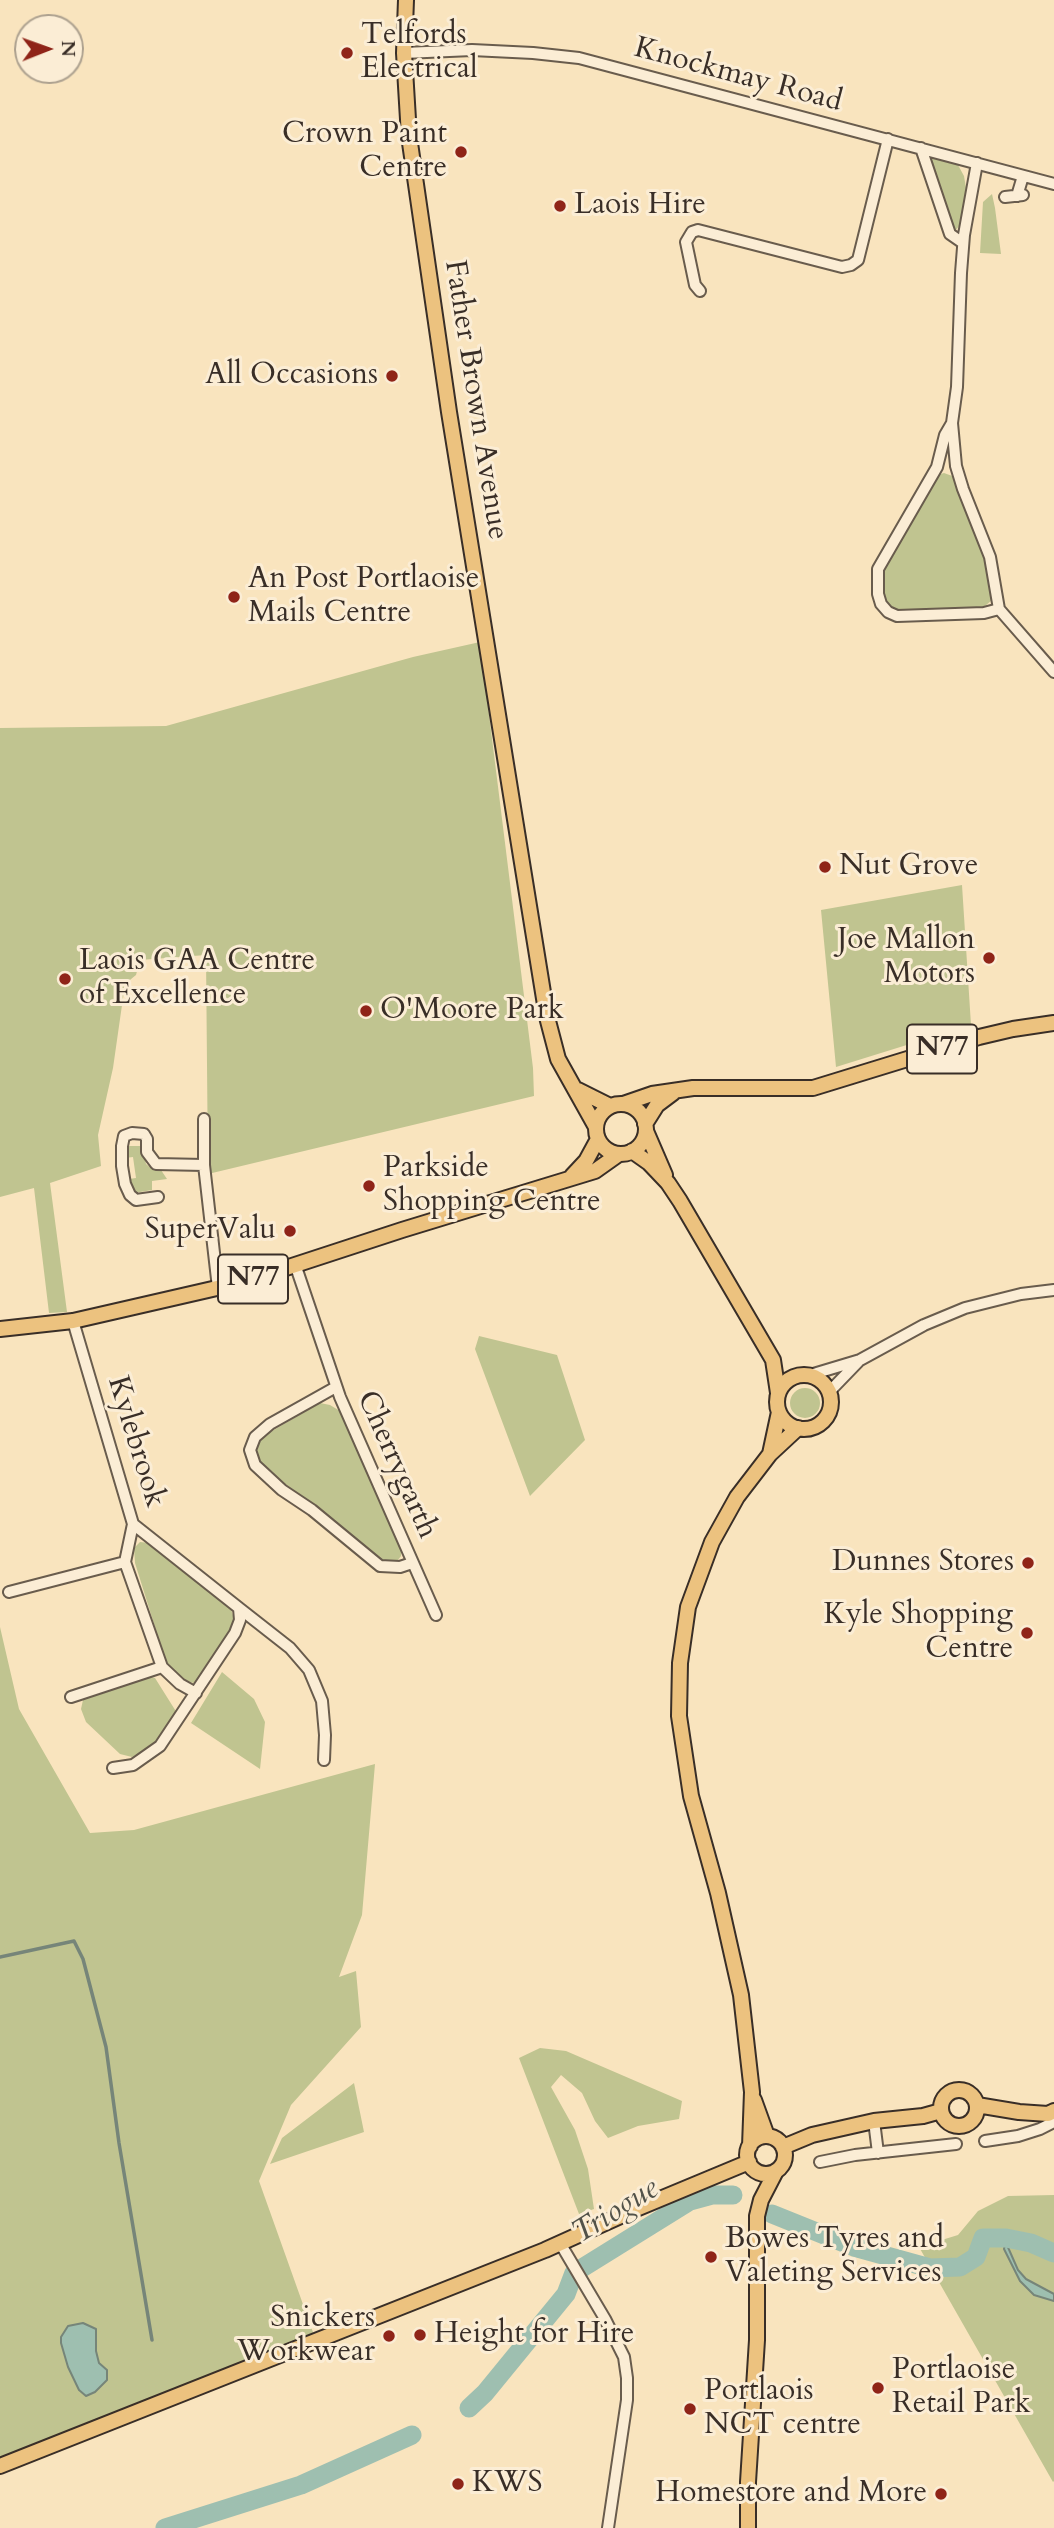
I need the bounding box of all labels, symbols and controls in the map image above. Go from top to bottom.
north arrow [14,14,84,84]
place label: Telfords Electrical [361,18,478,88]
street label: Knockmay Road [630,31,846,121]
text: N [55,40,81,57]
marker: Telfords Electrical [339,45,355,61]
place label: Crown Paint Centre [282,117,447,188]
marker: Crown Paint Centre [453,144,469,160]
place label: Laois Hire [574,188,706,224]
marker: Laois Hire [552,198,568,214]
street label: Father Brown Avenue [435,258,515,542]
place label: All Occasions [205,358,378,394]
marker: All Occasions [384,368,400,384]
place label: An Post Portlaoise Mails Centre [248,562,479,632]
marker: An Post Portlaoise Mails Centre [226,589,242,605]
place label: Nut Grove [839,849,978,885]
marker: Nut Grove [817,859,833,875]
place label: Joe Mallon Motors [837,923,975,993]
place label: Laois GAA Centre of Excellence [79,944,315,1014]
marker: Joe Mallon Motors [981,950,997,966]
marker: Laois GAA Centre of Excellence [57,971,73,987]
place label: O'Moore Park [380,993,564,1029]
marker: O'Moore Park [358,1003,374,1019]
road number: N77 [907,1024,977,1074]
place label: Parkside Shopping Centre [383,1151,601,1222]
marker: Parkside Shopping Centre [361,1178,377,1194]
place label: SuperValu [145,1213,276,1249]
marker: SuperValu [282,1223,298,1239]
road number: N77 [218,1254,288,1304]
street label: Kylebrook [98,1372,172,1512]
street label: Cherrygarth [348,1386,444,1544]
place label: Dunnes Stores [832,1545,1014,1581]
marker: Dunnes Stores [1020,1555,1036,1571]
place label: Kyle Shopping Centre [824,1598,1013,1668]
marker: Kyle Shopping Centre [1019,1625,1035,1641]
water label: Triogue [566,2171,666,2253]
place label: Bowes Tyres and Valeting Services [725,2222,944,2292]
marker: Bowes Tyres and Valeting Services [703,2249,719,2265]
place label: Snickers Workwear [237,2301,375,2372]
place label: Height for Hire [434,2317,634,2353]
marker: Height for Hire [412,2327,428,2343]
marker: Snickers Workwear [381,2328,397,2344]
place label: Portlaoise Retail Park [892,2353,1031,2424]
place label: Portlaois NCT centre [704,2374,861,2444]
marker: Portlaoise Retail Park [870,2380,886,2396]
marker: Portlaois NCT centre [682,2401,698,2417]
place label: KWS [472,2466,542,2502]
marker: KWS [450,2476,466,2492]
place label: Homestore and More [655,2476,927,2512]
marker: Homestore and More [933,2486,949,2502]

